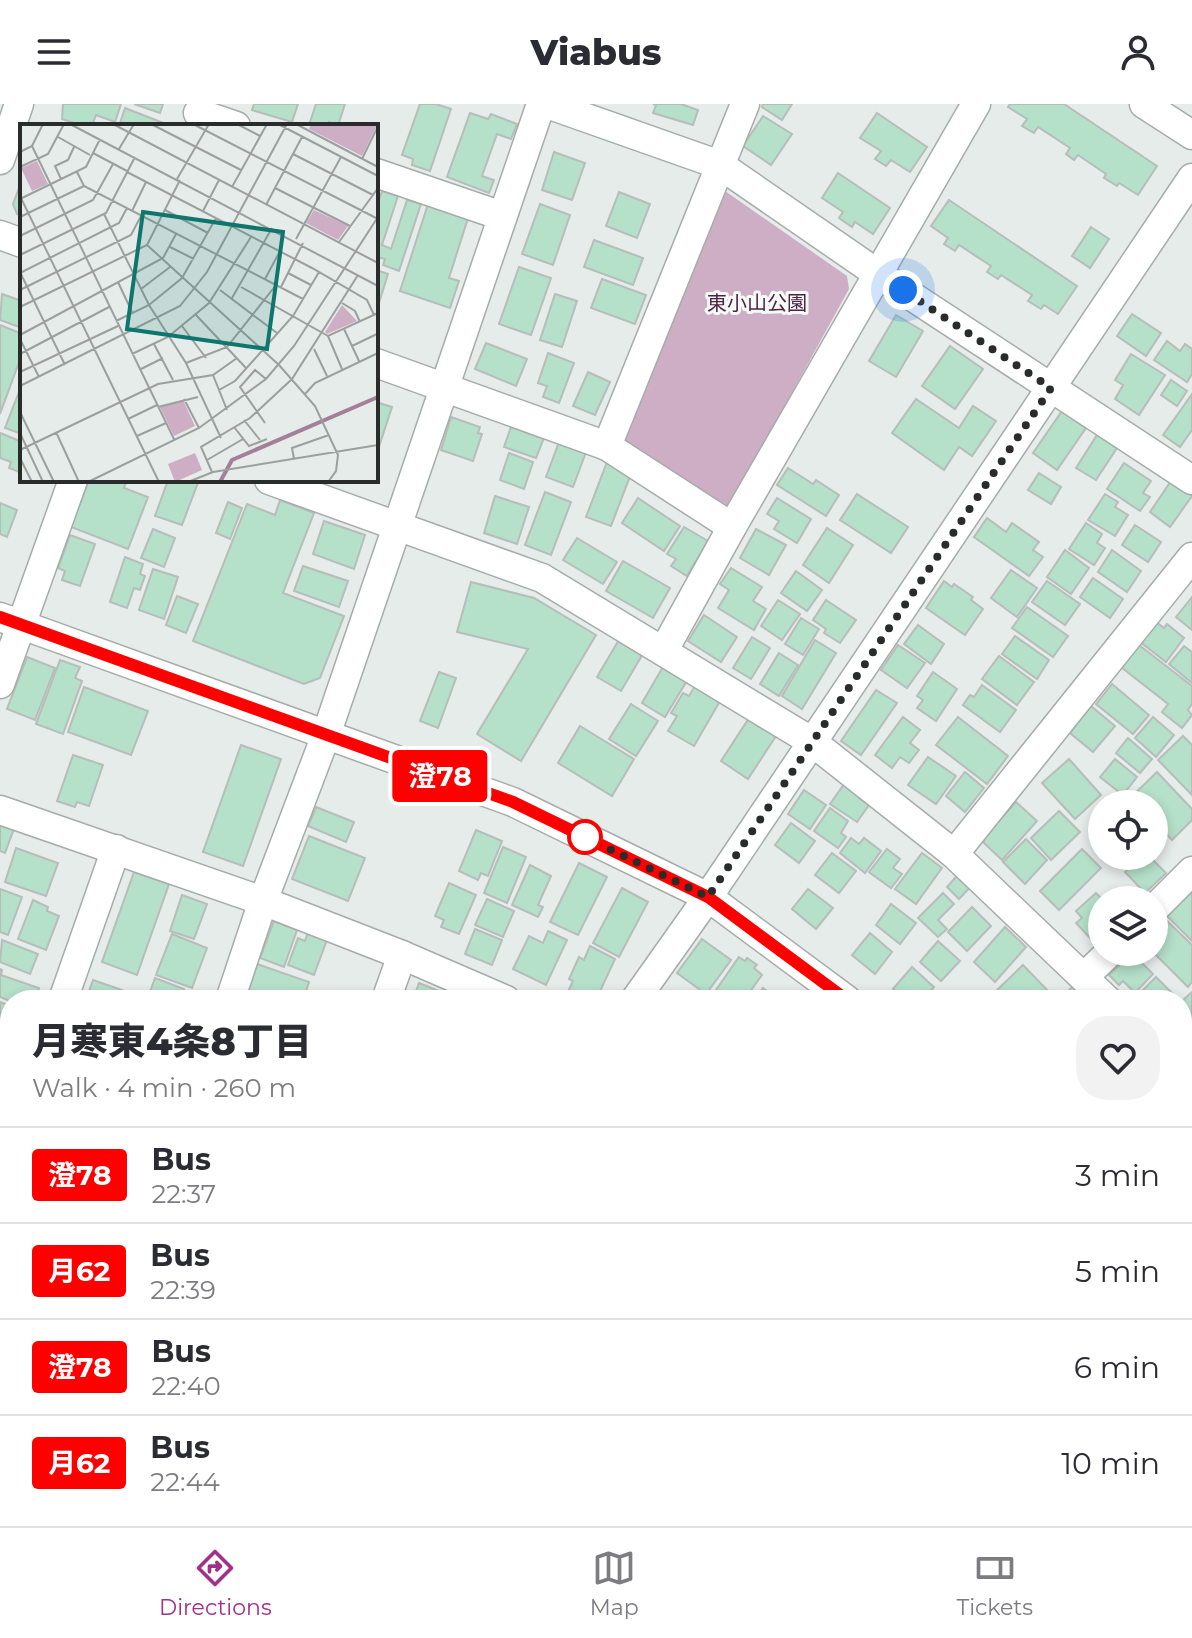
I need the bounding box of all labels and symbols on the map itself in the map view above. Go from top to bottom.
inset map [20,124,378,482]
your location [883,270,923,310]
park label: 東小山公園 [707,291,807,315]
line badge: 澄78 [394,750,486,802]
unlabelled marker [568,820,602,854]

